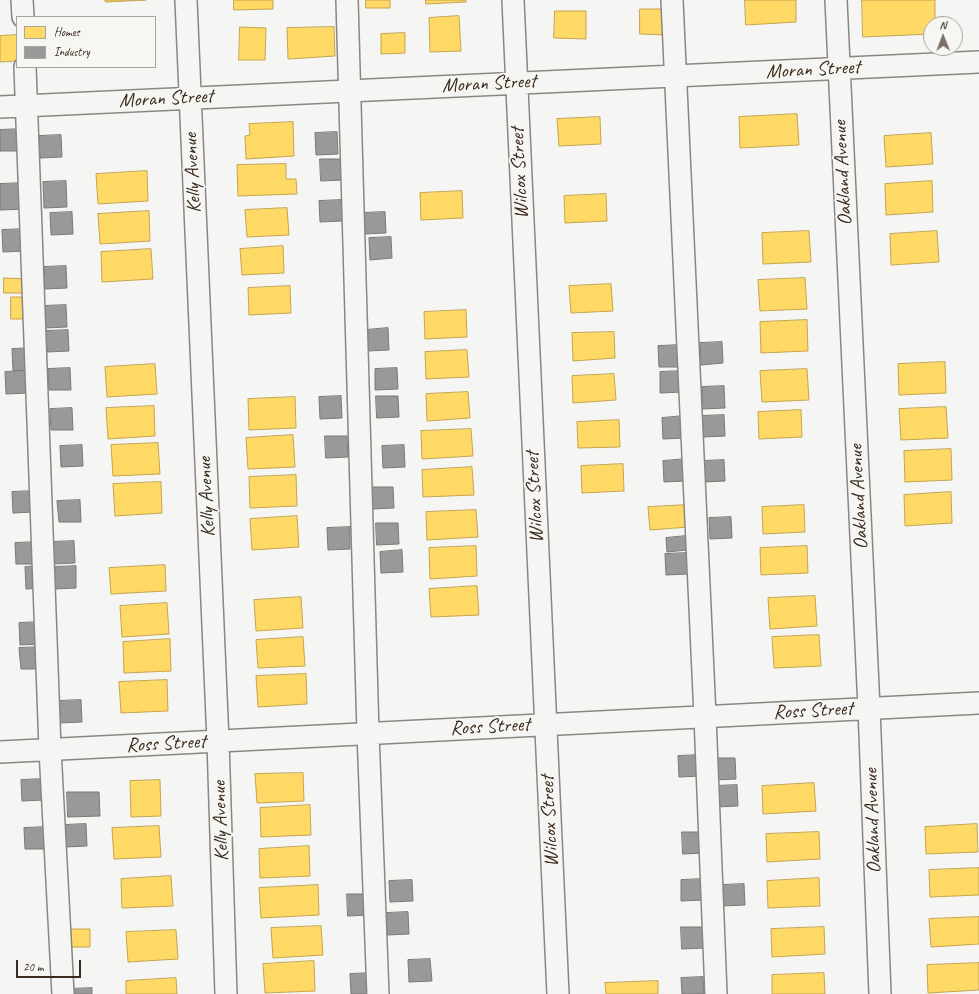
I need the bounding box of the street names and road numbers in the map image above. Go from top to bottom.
street label: Moran Street [765,56,861,84]
street label: Moran Street [441,70,537,98]
street label: Moran Street [118,85,214,113]
street label: Oakland Avenue [828,120,858,226]
street label: Wilcox Street [506,127,534,219]
street label: Kelly Avenue [179,132,207,214]
street label: Oakland Avenue [844,444,874,550]
street label: Wilcox Street [521,451,549,543]
street label: Kelly Avenue [193,456,221,538]
street label: Ross Street [773,697,853,725]
street label: Ross Street [450,713,530,741]
street label: Ross Street [126,730,206,758]
street label: Oakland Avenue [859,768,887,874]
street label: Wilcox Street [536,775,564,867]
street label: Kelly Avenue [208,780,234,862]

